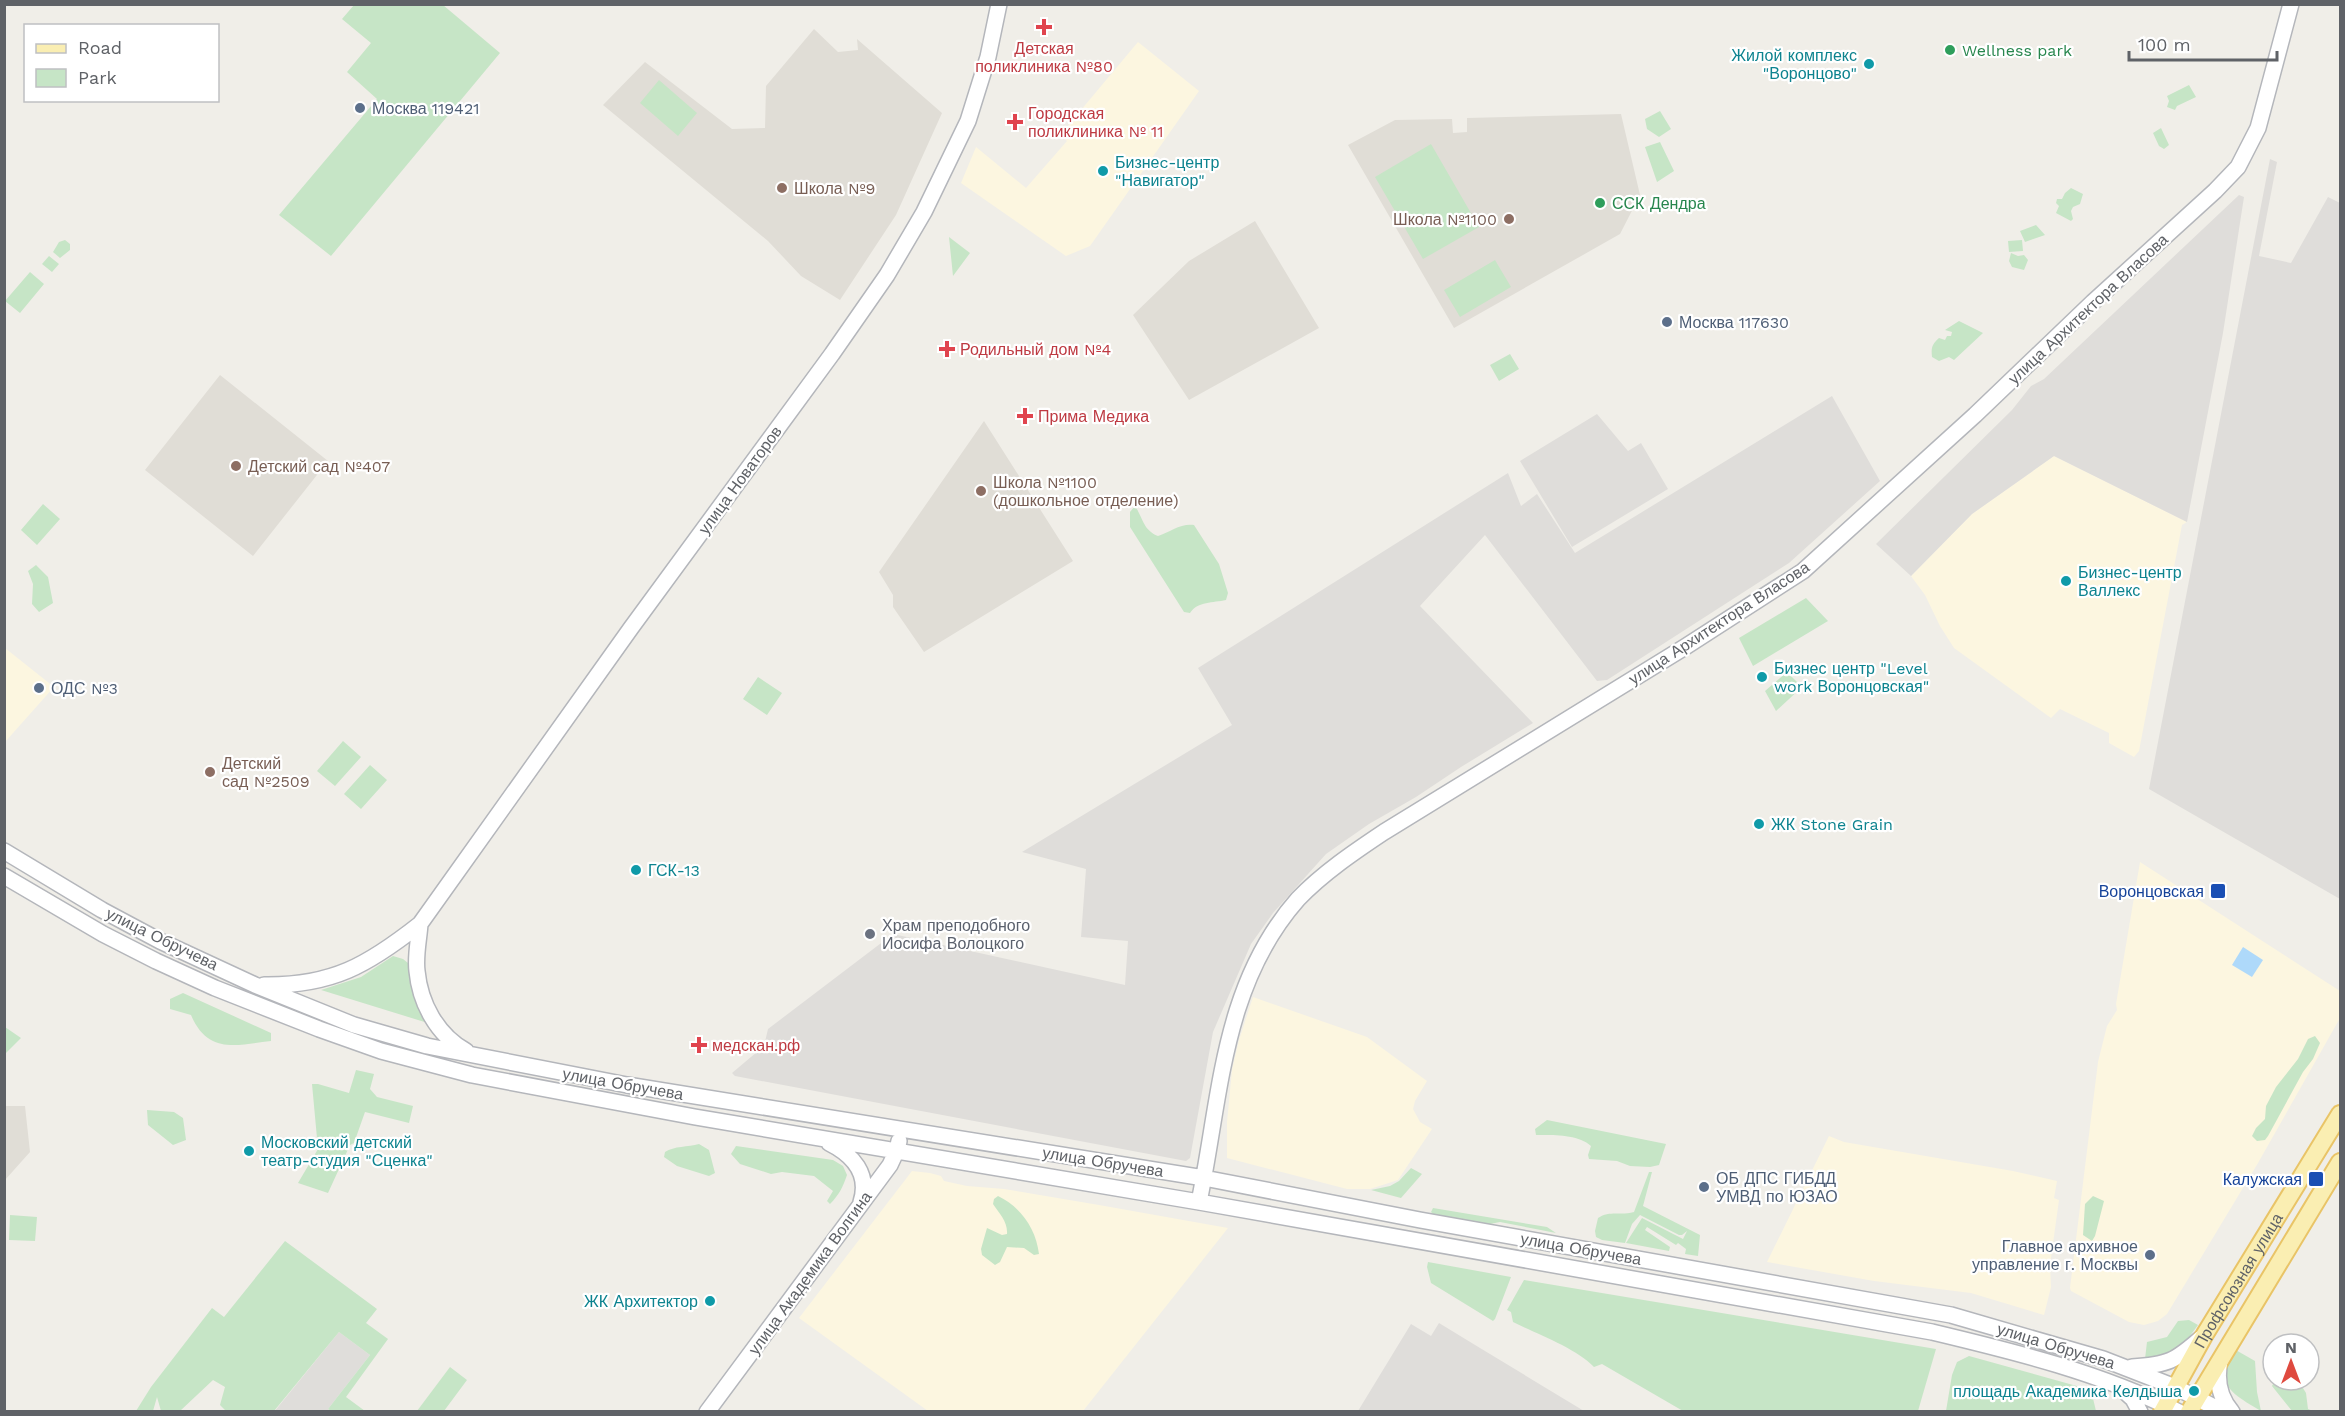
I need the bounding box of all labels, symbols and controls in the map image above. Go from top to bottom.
marker: Детская поликлиника №80 [1035,18,1053,36]
legend [24,24,219,102]
scale bar [2129,24,2278,62]
text: 100 m [2138,34,2191,55]
text: Road [78,37,122,58]
place label: Детская поликлиника №80 [975,39,1113,76]
place label: Wellness park [1962,41,2072,60]
marker: Wellness park [1943,43,1957,57]
place label: Жилой комплекс "Воронцово" [1731,46,1857,83]
marker: Жилой комплекс "Воронцово" [1862,57,1876,71]
text: Park [78,67,117,88]
place label: Москва 119421 [372,99,479,118]
marker: Москва 119421 [353,101,367,115]
place label: Городская поликлиника № 11 [1028,104,1164,141]
marker: Городская поликлиника № 11 [1006,113,1024,131]
place label: Бизнеc-центр "Навигатор" [1115,153,1219,190]
marker: Бизнеc-центр "Навигатор" [1096,164,1110,178]
place label: Школа №9 [794,179,875,198]
marker: Школа №9 [775,181,789,195]
place label: ССК Дендра [1612,194,1706,213]
marker: ССК Дендра [1593,196,1607,210]
place label: Школа №1100 [1393,210,1497,229]
marker: Школа №1100 [1502,212,1516,226]
street label: улица Архитектора Власова [2004,230,2172,388]
place label: Москва 117630 [1679,313,1789,332]
marker: Москва 117630 [1660,315,1674,329]
marker: Родильный дом №4 [938,340,956,358]
place label: Родильный дом №4 [960,340,1111,359]
marker: Прима Медика [1016,407,1034,425]
place label: Прима Медика [1038,407,1149,426]
street label: улица Новаторов [694,422,786,538]
place label: Детский сад №407 [248,457,390,476]
marker: Детский сад №407 [229,459,243,473]
place label: Школа №1100 (дошкольное отделение) [993,473,1179,510]
marker: Школа №1100 (дошкольное отделение) [974,484,988,498]
street label: улица Архитектора Власова [1625,557,1813,689]
place label: Бизнес-центр Валлекс [2078,563,2182,600]
marker: Бизнес-центр Валлекс [2059,574,2073,588]
place label: Бизнес центр "Level work Воронцовская" [1774,659,1929,696]
marker: Бизнес центр "Level work Воронцовская" [1755,670,1769,684]
place label: ОДС №3 [51,679,118,698]
marker: ОДС №3 [32,681,46,695]
place label: Детский сад №2509 [222,754,310,791]
marker: Детский сад №2509 [203,765,217,779]
place label: ЖК Stone Grain [1771,815,1893,834]
marker: ЖК Stone Grain [1752,817,1766,831]
place label: ГСК-13 [648,861,700,880]
marker: ГСК-13 [629,863,643,877]
place label: Воронцовская [2099,882,2204,901]
marker: Воронцовская [2209,882,2227,900]
street label: улица Обручева [103,904,221,974]
place label: Храм преподобного Иосифа Волоцкого [882,916,1030,953]
marker: Храм преподобного Иосифа Волоцкого [863,927,877,941]
marker: медскан.рф [690,1036,708,1054]
place label: медскан.рф [712,1036,800,1055]
street label: улица Обручева [561,1064,685,1104]
place label: Московский детский театр-студия "Сценка" [261,1133,433,1170]
street label: улица Обручева [1041,1143,1165,1181]
marker: Московский детский театр-студия "Сценка" [242,1144,256,1158]
place label: ОБ ДПС ГИБДД УМВД по ЮЗАО [1716,1169,1838,1206]
place label: Калужская [2223,1170,2302,1189]
marker: Калужская [2307,1170,2325,1188]
marker: ОБ ДПС ГИБДД УМВД по ЮЗАО [1697,1180,1711,1194]
street label: улица Академика Волгина [744,1188,876,1358]
street label: Профсоюзная улица [2190,1209,2287,1351]
street label: улица Обручева [1519,1229,1643,1269]
place label: Главное архивное управление г. Москвы [1972,1237,2138,1274]
marker: Главное архивное управление г. Москвы [2143,1248,2157,1262]
place label: ЖК Архитектор [584,1292,698,1311]
marker: ЖК Архитектор [703,1294,717,1308]
street label: улица Обручева [1995,1319,2117,1373]
north arrow [2261,1332,2321,1392]
text: N [2285,1338,2297,1357]
place label: площадь Академика Келдыша [1953,1382,2182,1401]
marker: площадь Академика Келдыша [2187,1384,2201,1398]

